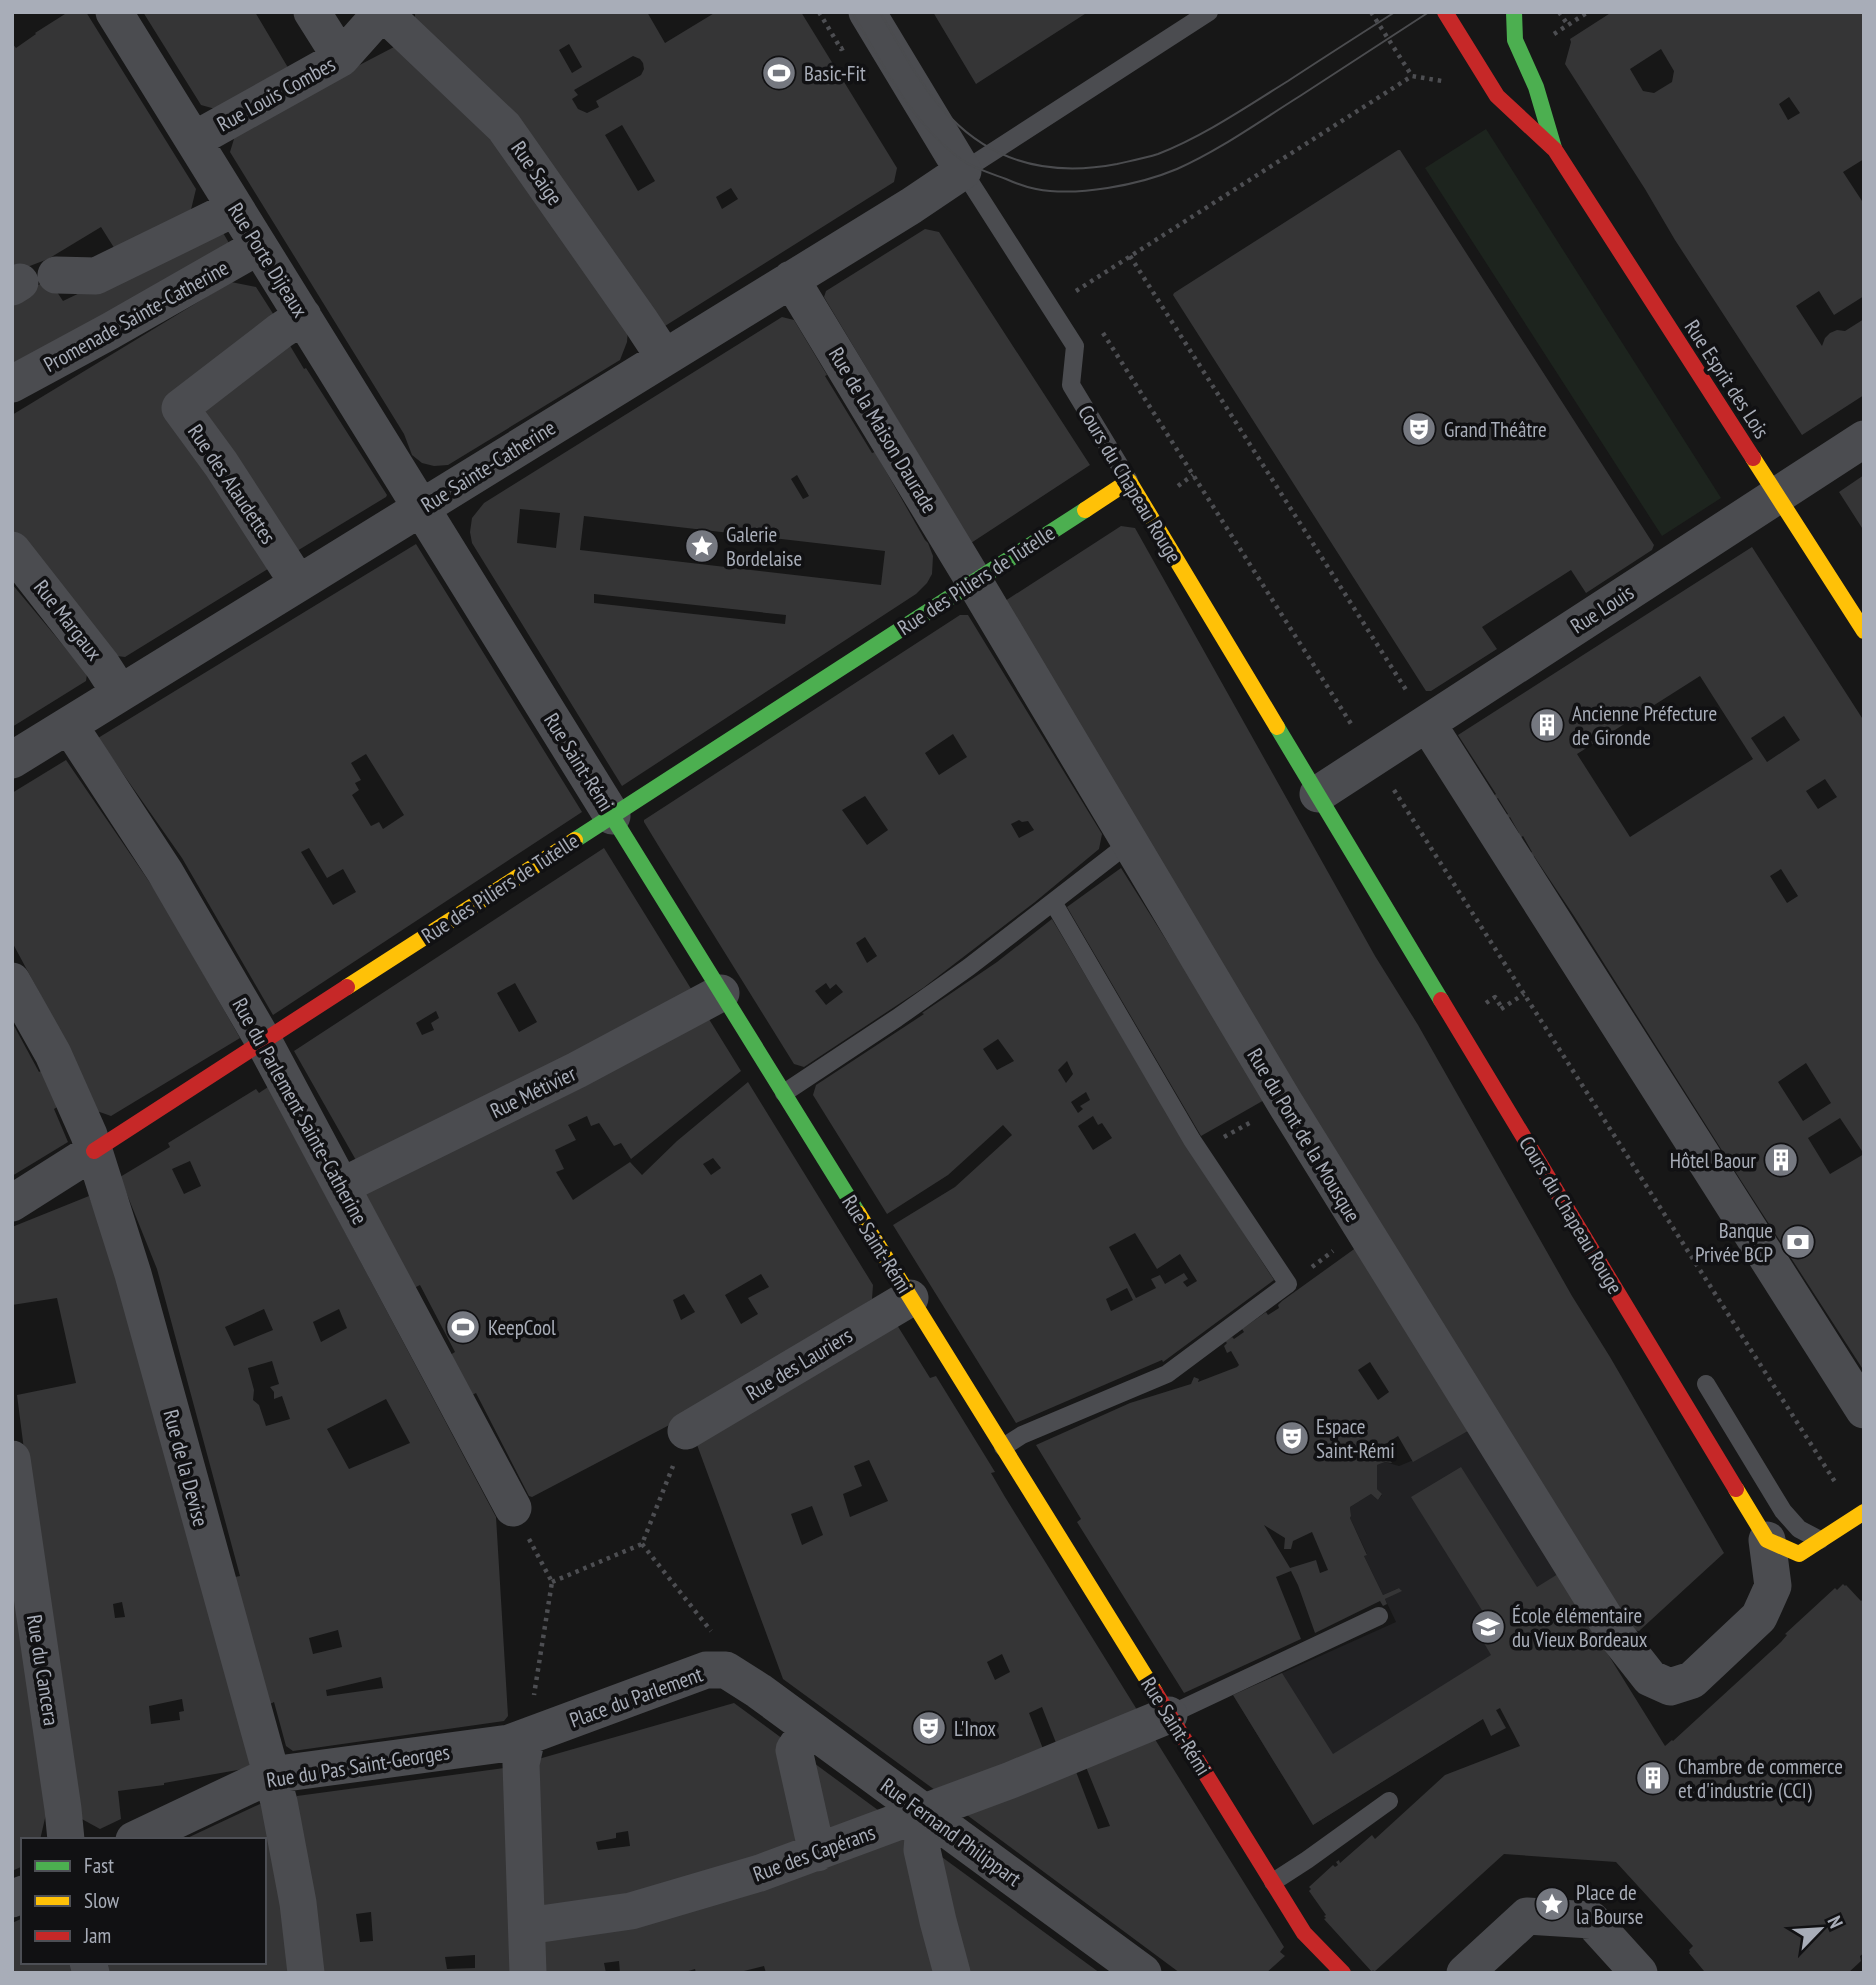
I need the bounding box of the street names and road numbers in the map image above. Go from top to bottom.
street label: Rue Louis Combes [212,50,340,138]
street label: Rue Saige [505,136,569,210]
street label: Rue Porte Dijeaux [222,198,314,323]
street label: Promenade Sainte-Catherine [39,254,233,378]
street label: Rue Esprit des Lois [1679,315,1775,443]
street label: Rue de la Maison Daurade [823,342,943,518]
street label: Cours du Chapeau Rouge [1072,400,1188,568]
street label: Rue Sainte-Catherine [416,414,560,518]
street label: Rue des Alaudettes [182,419,282,549]
street label: Rue des Piliers de Tutelle [892,519,1060,641]
street label: Rue Margaux [28,574,108,666]
street label: Rue Louis [1565,579,1639,639]
street label: Rue Saint-Rémi [538,708,620,816]
street label: Rue des Piliers de Tutelle [416,827,584,949]
street label: Rue du Parlement Sainte-Catherine [226,993,374,1229]
street label: Rue du Pont de la Mousque [1241,1043,1367,1227]
street label: Rue Métivier [486,1060,580,1124]
street label: Cours du Chapeau Rouge [1513,1131,1629,1299]
street label: Rue Saint-Rémi [836,1190,918,1298]
street label: Rue des Lauriers [741,1322,857,1406]
street label: Rue de la Devise [157,1406,215,1530]
street label: Rue du Cancera [21,1613,65,1727]
street label: Place du Parlement [566,1660,706,1734]
street label: Rue Saint-Rémi [1135,1672,1217,1780]
street label: Rue du Pas Saint-Georges [265,1738,451,1794]
street label: Rue Fernand Philippart [875,1772,1027,1892]
street label: Rue des Capérans [749,1818,879,1888]

